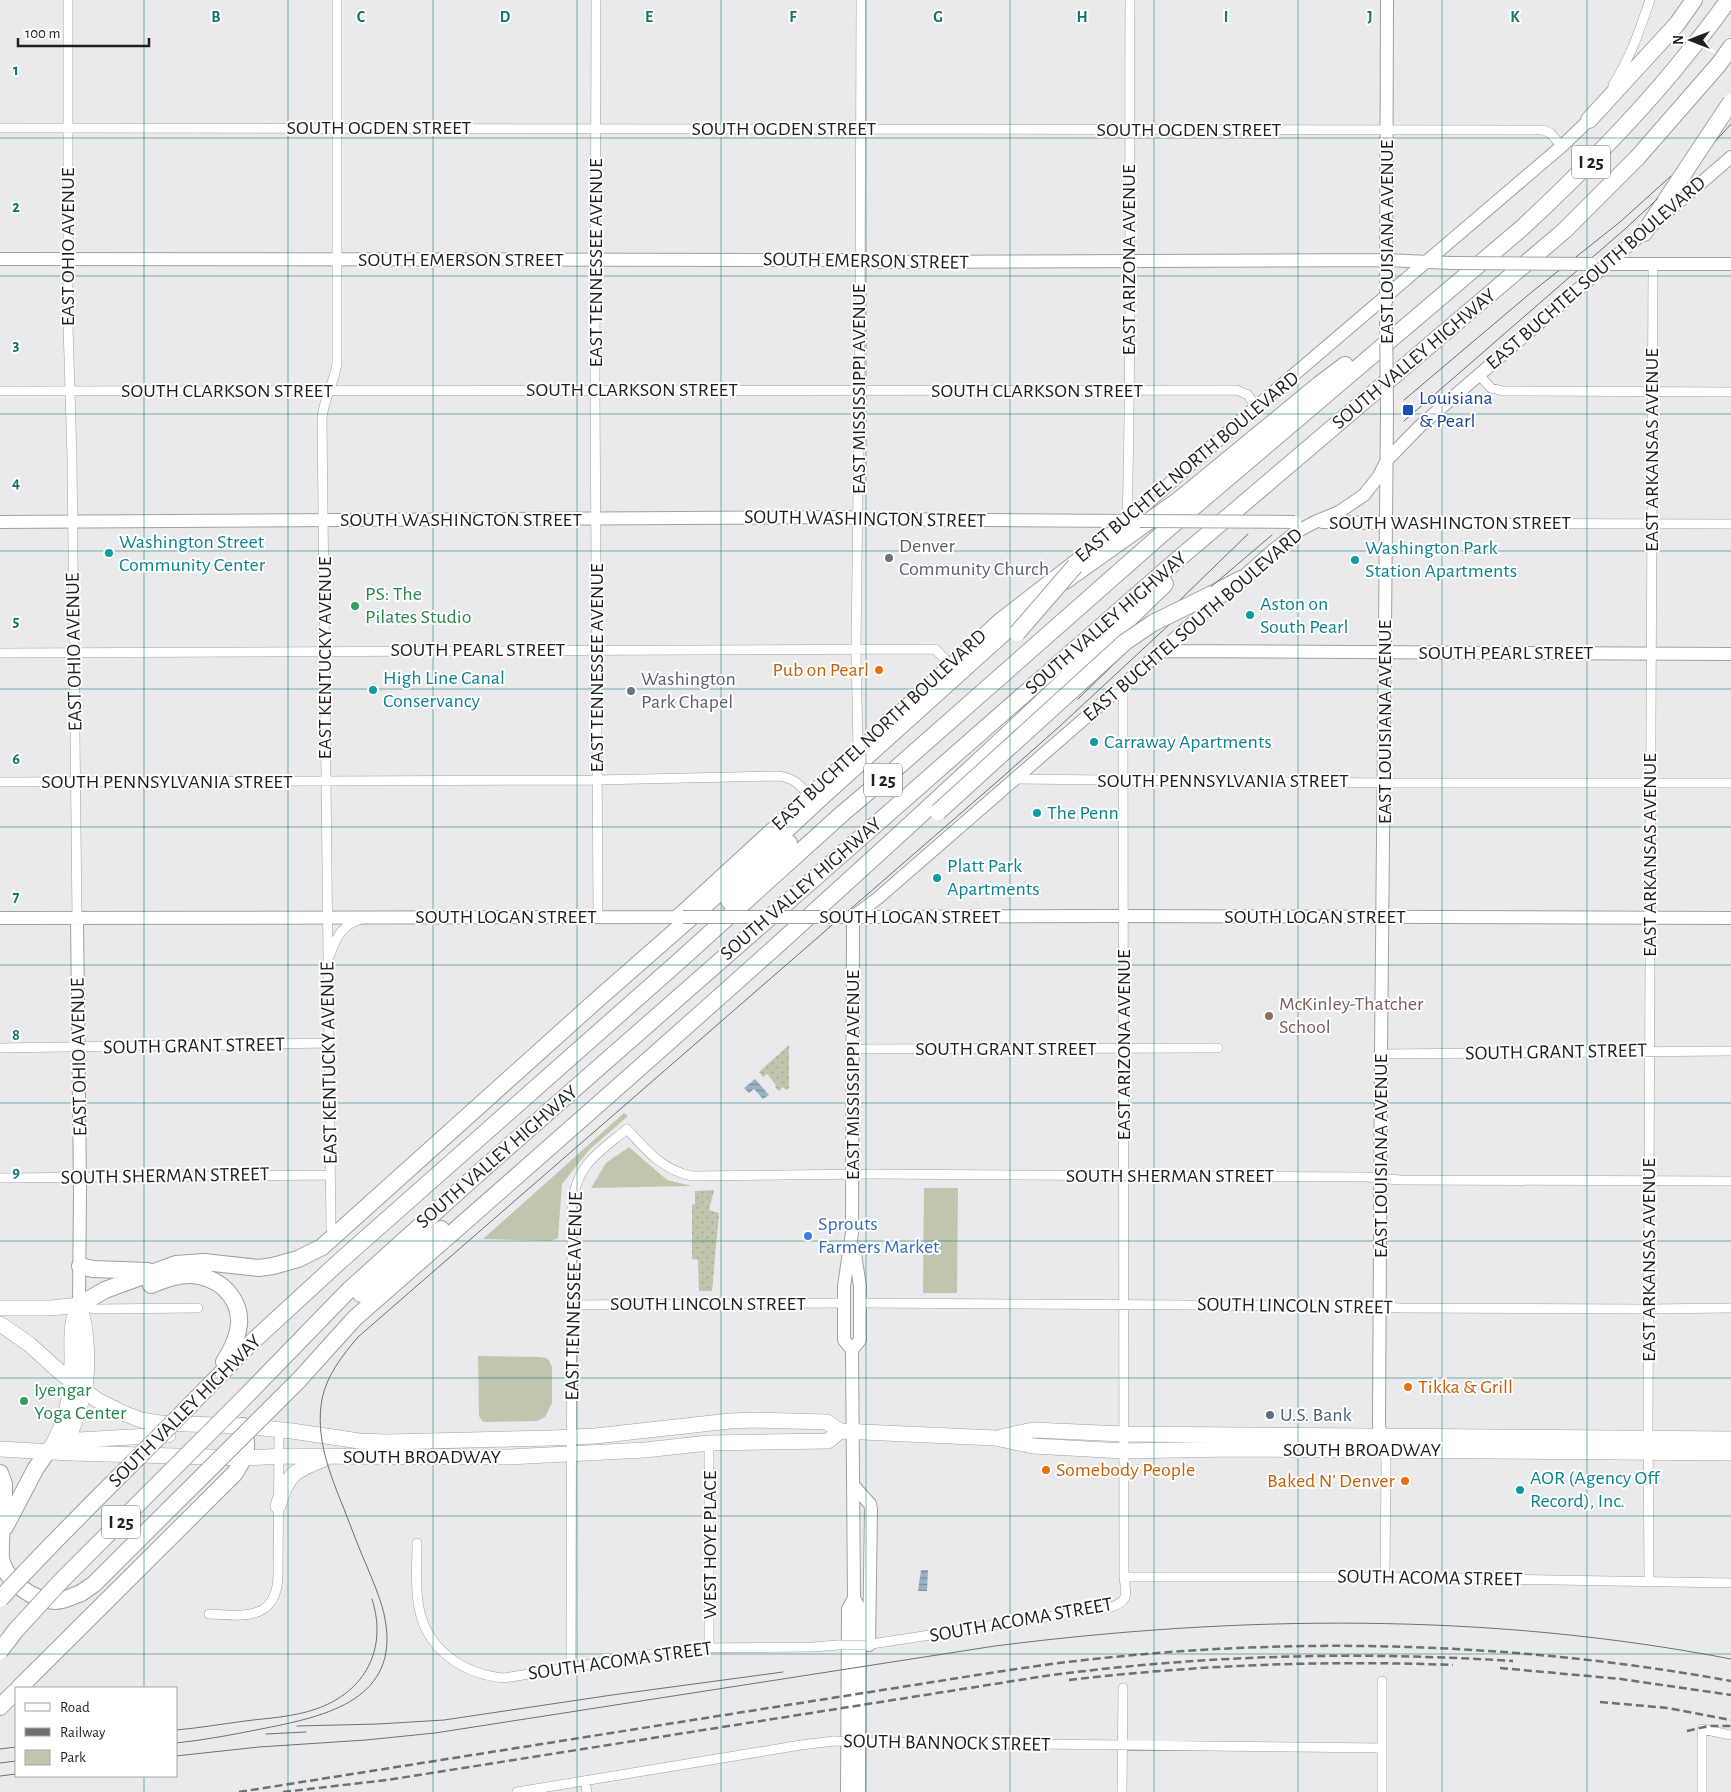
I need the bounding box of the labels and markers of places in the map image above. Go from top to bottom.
place label: Louisiana & Pearl [1419,388,1493,431]
marker: Louisiana & Pearl [1401,403,1415,417]
place label: Washington Street Community Center [119,532,266,575]
place label: Denver Community Church [899,536,1049,579]
place label: Washington Park Station Apartments [1365,538,1517,581]
marker: Washington Street Community Center [103,547,115,559]
marker: Denver Community Church [883,552,895,564]
marker: Washington Park Station Apartments [1349,554,1361,566]
place label: PS: The Pilates Studio [365,584,471,627]
place label: Aston on South Pearl [1260,594,1348,637]
marker: PS: The Pilates Studio [349,600,361,612]
marker: Aston on South Pearl [1244,609,1256,621]
place label: Pub on Pearl [773,660,869,680]
marker: Pub on Pearl [873,664,885,676]
place label: High Line Canal Conservancy [383,668,505,711]
place label: Washington Park Chapel [641,669,736,712]
marker: High Line Canal Conservancy [367,684,379,696]
marker: Washington Park Chapel [625,685,637,697]
place label: Carraway Apartments [1104,732,1272,752]
marker: Carraway Apartments [1088,736,1100,748]
place label: The Penn [1047,803,1119,823]
marker: The Penn [1031,807,1043,819]
place label: Platt Park Apartments [947,856,1040,899]
marker: Platt Park Apartments [931,872,943,884]
place label: McKinley-Thatcher School [1279,994,1424,1037]
marker: McKinley-Thatcher School [1263,1010,1275,1022]
place label: Sprouts Farmers Market [818,1214,940,1257]
marker: Sprouts Farmers Market [802,1230,814,1242]
place label: Tikka & Grill [1418,1377,1513,1397]
place label: Iyengar Yoga Center [34,1380,127,1423]
marker: Tikka & Grill [1402,1381,1414,1393]
marker: Iyengar Yoga Center [18,1395,30,1407]
place label: U.S. Bank [1280,1405,1352,1425]
marker: U.S. Bank [1264,1409,1276,1421]
place label: Somebody People [1056,1460,1195,1480]
marker: Somebody People [1040,1464,1052,1476]
place label: AOR (Agency Off Record), Inc. [1530,1468,1660,1511]
place label: Baked N' Denver [1267,1471,1396,1491]
marker: Baked N' Denver [1399,1475,1411,1487]
marker: AOR (Agency Off Record), Inc. [1514,1484,1526,1496]

